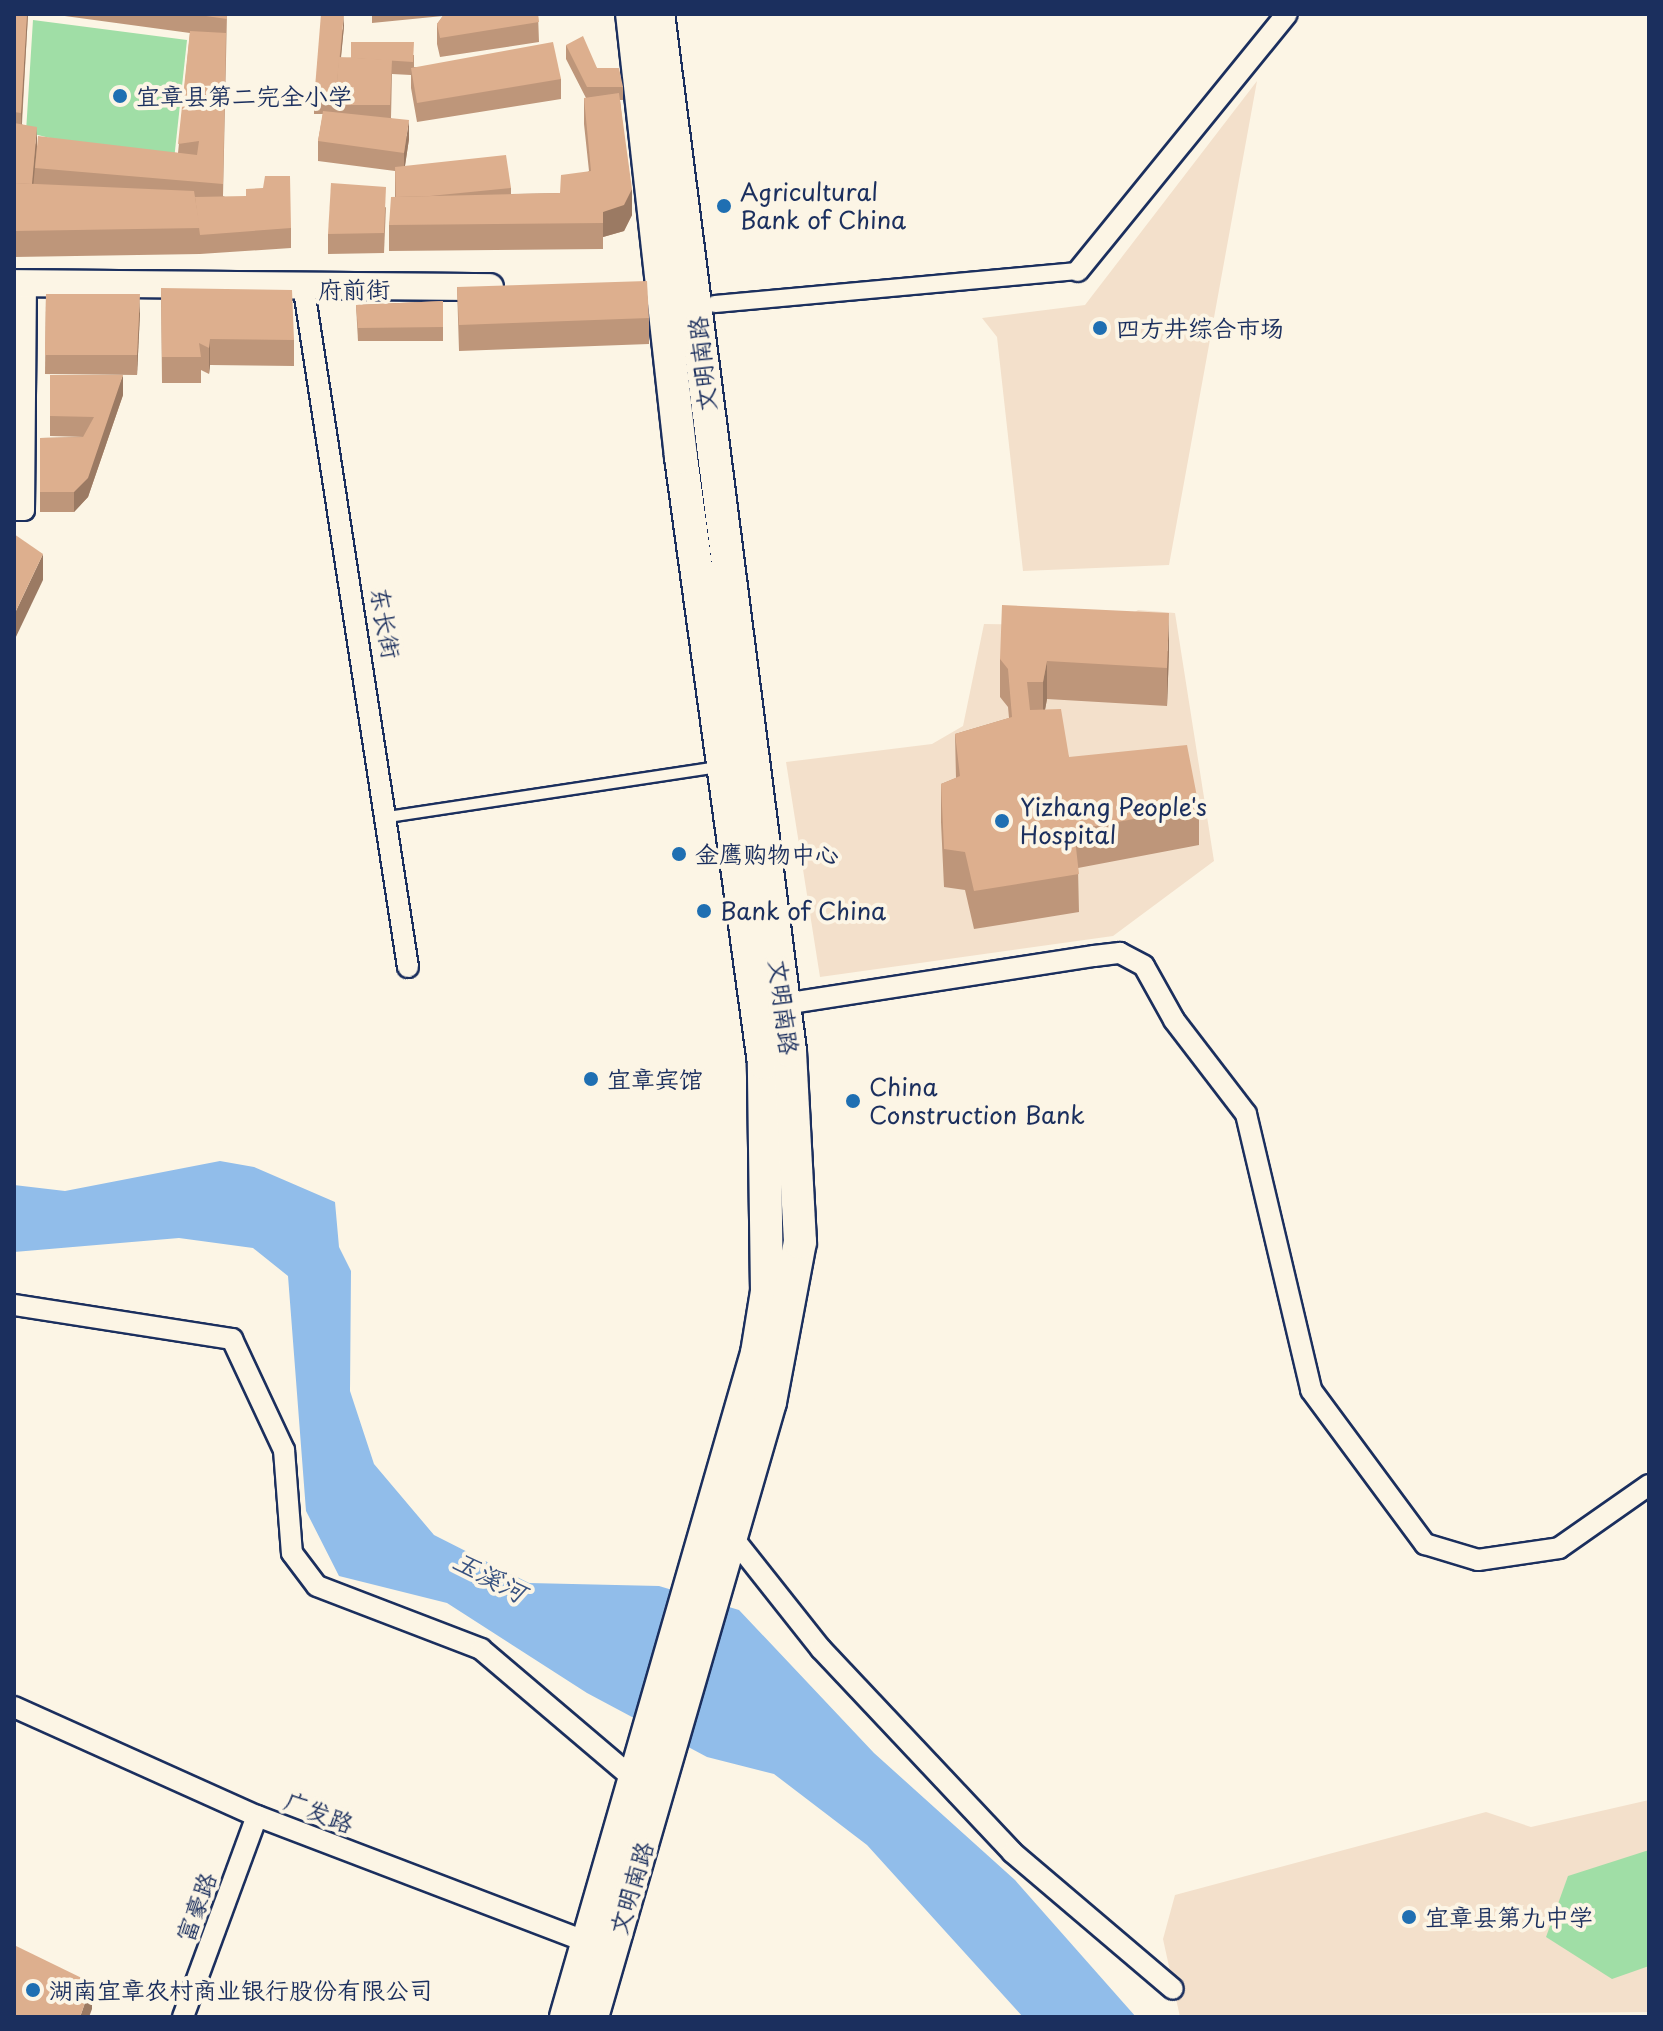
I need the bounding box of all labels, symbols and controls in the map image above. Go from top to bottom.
place label: 宜章县第二完全小学 [136,82,352,110]
marker: 宜章县第二完全小学 [111,87,129,105]
place label: Agricultural Bank of China [740,178,907,234]
marker: Agricultural Bank of China [715,197,733,215]
street label: 府前街 [318,274,390,304]
place label: 四方井综合市场 [1116,314,1284,342]
street label: 文明南路 [683,315,721,413]
marker: 四方井综合市场 [1091,319,1109,337]
street label: 东长街 [366,585,406,661]
place label: Yizhang People's Hospital [1020,793,1206,849]
marker: Yizhang People's Hospital [991,810,1013,832]
place label: 金鹰购物中心 [695,840,839,868]
marker: 金鹰购物中心 [670,845,688,863]
place label: Bank of China [720,897,887,925]
marker: Bank of China [695,902,713,920]
street label: 文明南路 [764,958,804,1056]
place label: 宜章宾馆 [607,1065,703,1093]
marker: 宜章宾馆 [582,1070,600,1088]
place label: China Construction Bank [869,1073,1085,1129]
marker: China Construction Bank [844,1092,862,1110]
water label: 玉溪河 [448,1544,532,1608]
street label: 广发路 [280,1786,358,1838]
street label: 文明南路 [603,1838,659,1938]
street label: 富豪路 [170,1868,222,1946]
place label: 宜章县第九中学 [1425,1903,1593,1931]
marker: 宜章县第九中学 [1400,1908,1418,1926]
place label: 湖南宜章农村商业银行股份有限公司 [49,1976,433,2004]
marker: 湖南宜章农村商业银行股份有限公司 [24,1981,42,1999]

